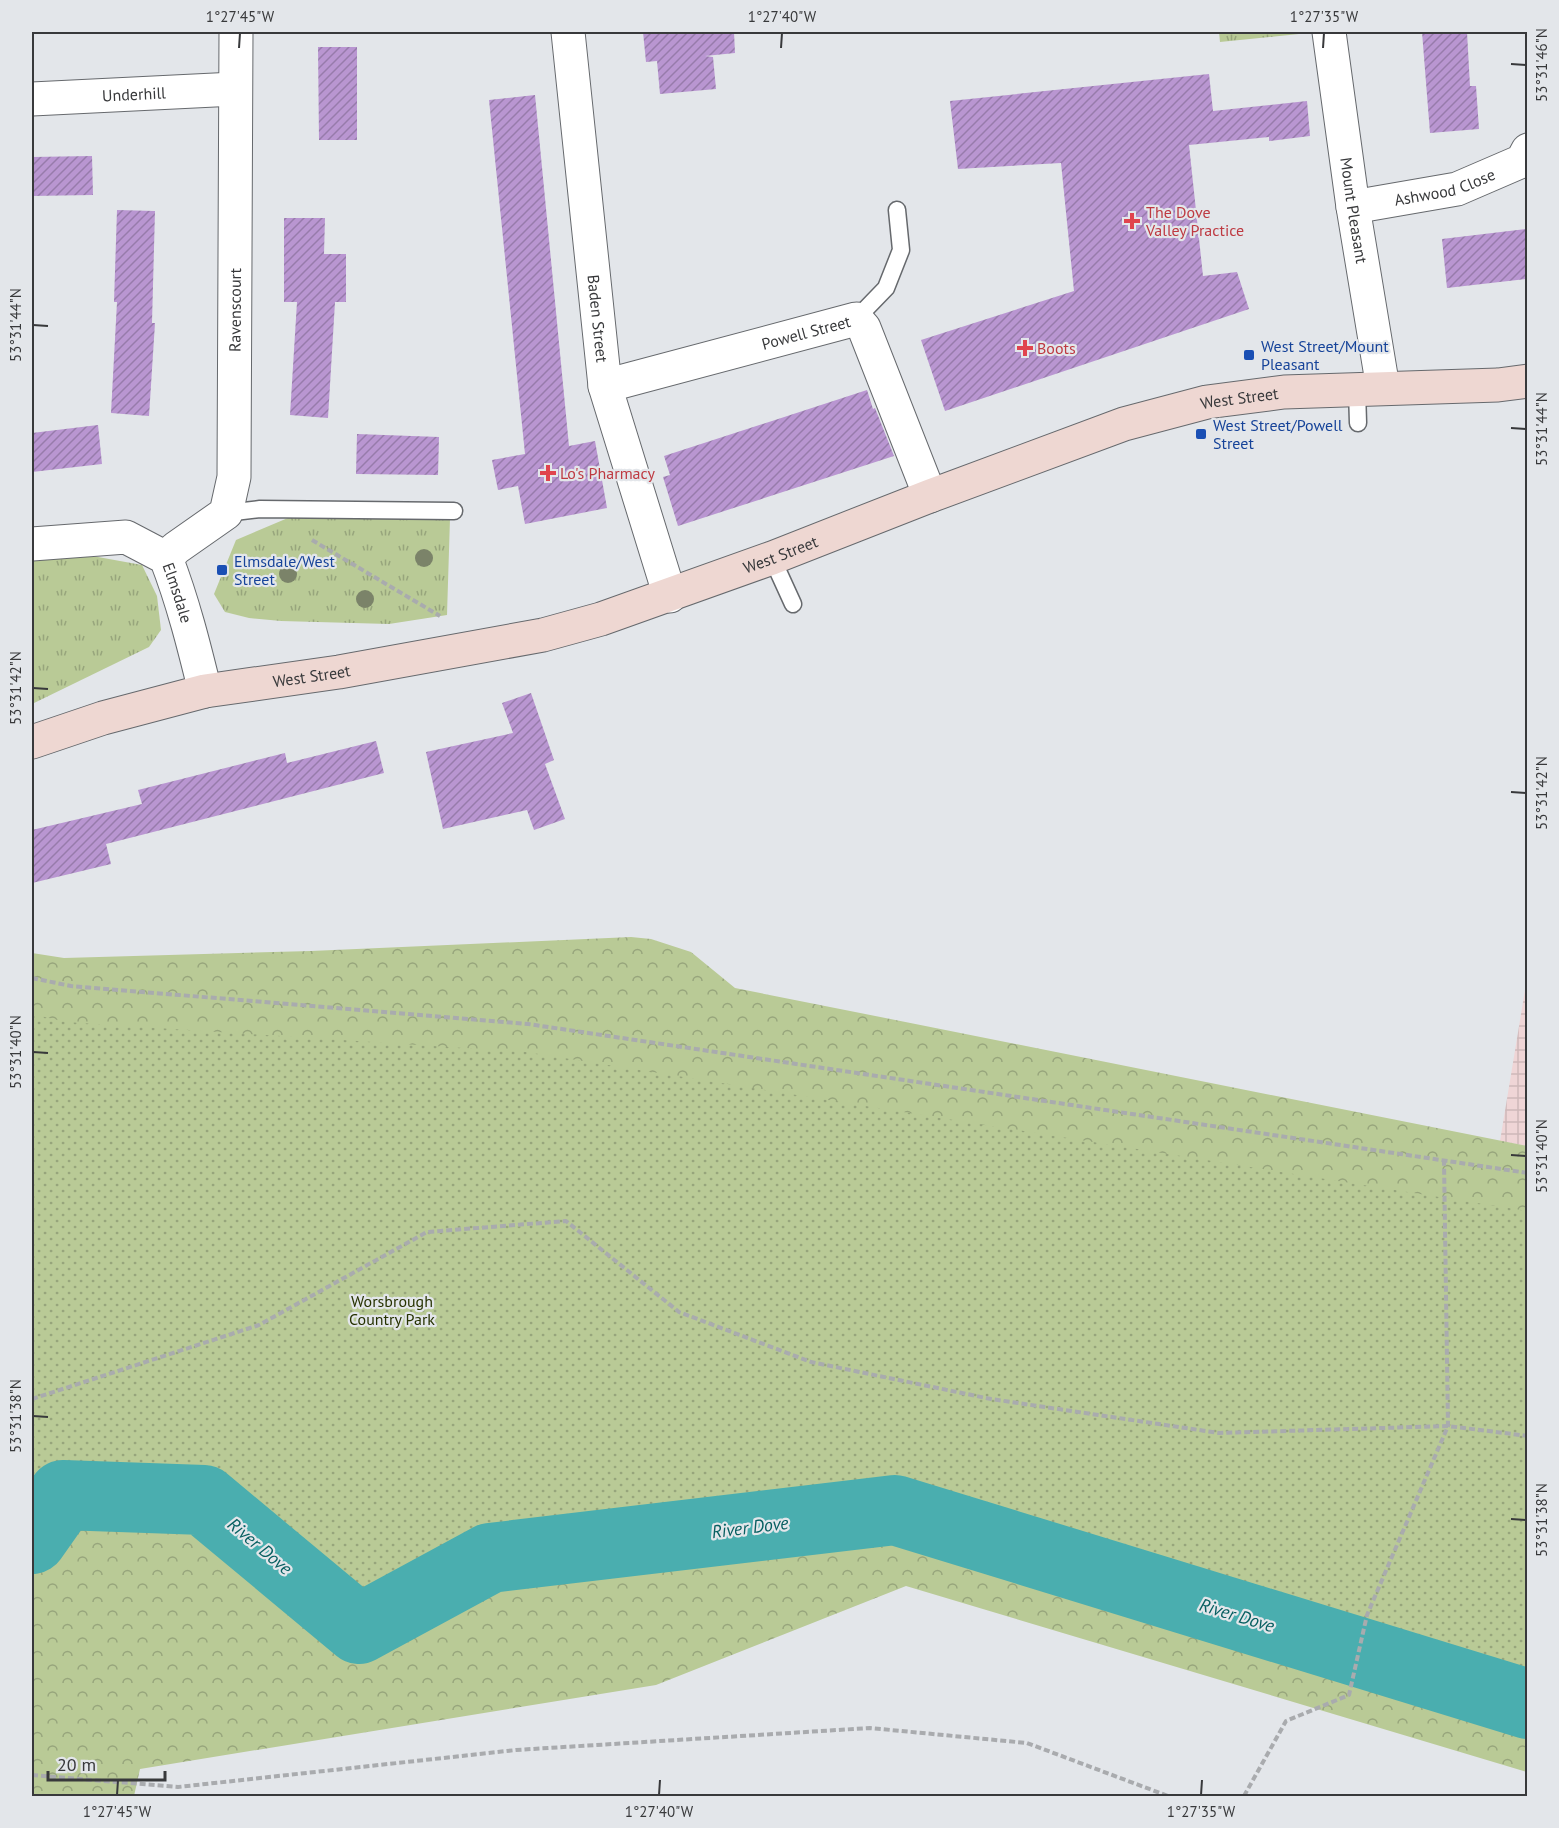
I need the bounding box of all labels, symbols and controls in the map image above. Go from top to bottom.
text: 1°27'45"W [206,7,275,26]
text: 1°27'40"W [748,7,817,26]
text: 1°27'35"W [1290,7,1359,26]
text: 53°31'46"N [1532,28,1551,102]
street label: Underhill [102,82,167,106]
street label: Mount Pleasant [1336,156,1372,265]
street label: Ashwood Close [1393,164,1498,210]
place label: The Dove Valley Practice [1145,202,1244,240]
marker: The Dove Valley Practice [1123,212,1141,230]
street label: Ravenscourt [225,267,245,352]
street label: Baden Street [583,274,613,364]
text: 53°31'44"N [6,288,25,362]
street label: Powell Street [759,311,853,354]
place label: West Street/Mount Pleasant [1261,336,1389,374]
place label: Boots [1037,338,1076,358]
marker: Boots [1018,341,1032,355]
marker: West Street/Mount Pleasant [1242,348,1256,362]
street label: West Street [1198,383,1280,413]
text: 53°31'44"N [1532,392,1551,466]
place label: West Street/Powell Street [1213,415,1343,453]
marker: West Street/Powell Street [1194,427,1208,441]
place label: Lo's Pharmacy [560,463,656,483]
marker: Lo's Pharmacy [541,466,555,480]
street label: West Street [740,531,821,577]
place label: Elmsdale/West Street [234,551,335,589]
street label: Elmsdale [159,560,197,625]
marker: Elmsdale/West Street [215,563,229,577]
text: 53°31'42"N [6,651,25,725]
street label: West Street [271,660,352,691]
text: 53°31'42"N [1532,756,1551,830]
text: 53°31'40"N [6,1015,25,1089]
text: 53°31'40"N [1532,1119,1551,1193]
park label: Worsbrough Country Park [349,1291,435,1329]
text: 53°31'38"N [6,1379,25,1453]
text: 53°31'38"N [1532,1483,1551,1557]
water label: River Dove [710,1511,790,1543]
water label: River Dove [223,1512,297,1580]
water label: River Dove [1197,1593,1278,1637]
scale bar [48,1744,165,1782]
text: 20 m [57,1753,96,1776]
text: 1°27'45"W [83,1802,152,1821]
text: 1°27'40"W [625,1802,694,1821]
text: 1°27'35"W [1167,1802,1236,1821]

